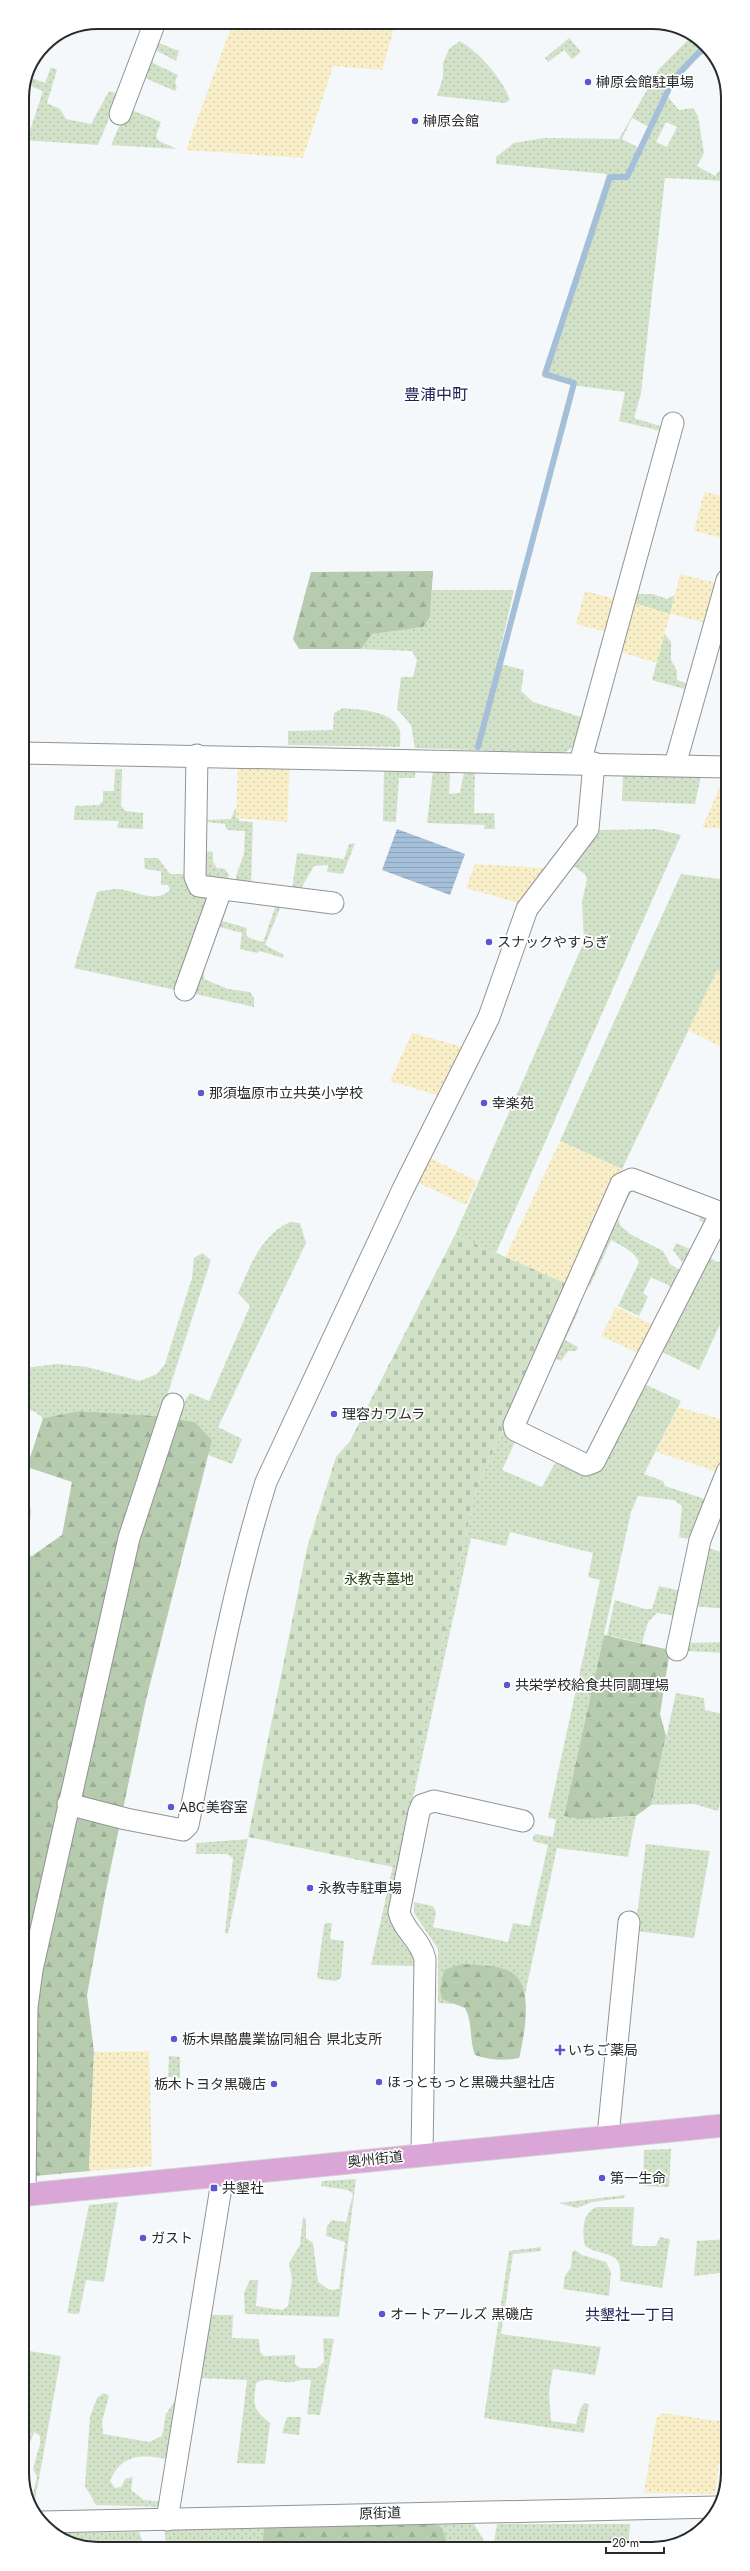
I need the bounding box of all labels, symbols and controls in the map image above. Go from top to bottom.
place label: 榊原会館駐車場 [596,72,694,92]
marker: 榊原会館駐車場 [583,77,593,87]
place label: 榊原会館 [423,111,479,131]
marker: 榊原会館 [410,116,420,126]
district label: 豊浦中町 [404,383,468,406]
place label: スナックやすらぎ [497,932,609,952]
marker: スナックやすらぎ [484,937,494,947]
place label: 那須塩原市立共英小学校 [209,1083,363,1103]
marker: 那須塩原市立共英小学校 [196,1088,206,1098]
place label: 幸楽苑 [492,1093,534,1113]
marker: 幸楽苑 [479,1098,489,1108]
place label: 理容カワムラ [342,1404,425,1424]
marker: 理容カワムラ [329,1409,339,1419]
park label: 永教寺墓地 [344,1569,414,1589]
place label: 共栄学校給食共同調理場 [515,1675,669,1695]
marker: 共栄学校給食共同調理場 [502,1680,512,1690]
place label: ABC美容室 [179,1797,248,1817]
marker: ABC美容室 [166,1802,176,1812]
place label: 永教寺駐車場 [318,1878,402,1898]
marker: 永教寺駐車場 [305,1883,315,1893]
place label: 栃木県酪農業協同組合 県北支所 [182,2029,382,2049]
marker: 栃木県酪農業協同組合 県北支所 [169,2034,179,2044]
place label: いちご薬局 [568,2040,638,2060]
marker: いちご薬局 [555,2045,565,2055]
place label: ほっともっと黒磯共墾社店 [387,2072,555,2092]
place label: 栃木トヨタ黒磯店 [154,2074,266,2094]
marker: ほっともっと黒磯共墾社店 [374,2077,384,2087]
marker: 栃木トヨタ黒磯店 [269,2079,279,2089]
street label: 奥州街道 [346,2146,404,2172]
place label: 第一生命 [610,2168,666,2188]
marker: 第一生命 [597,2173,607,2183]
place label: 共墾社 [222,2178,264,2198]
marker: 共墾社 [209,2183,219,2193]
place label: ガスト [151,2228,193,2248]
marker: ガスト [138,2233,148,2243]
place label: オートアールズ 黒磯店 [390,2304,533,2324]
district label: 共墾社一丁目 [585,2304,675,2326]
marker: オートアールズ 黒磯店 [377,2309,387,2319]
street label: 原街道 [359,2502,401,2524]
scale bar [606,2529,664,2555]
text: 20 m [612,2534,639,2552]

